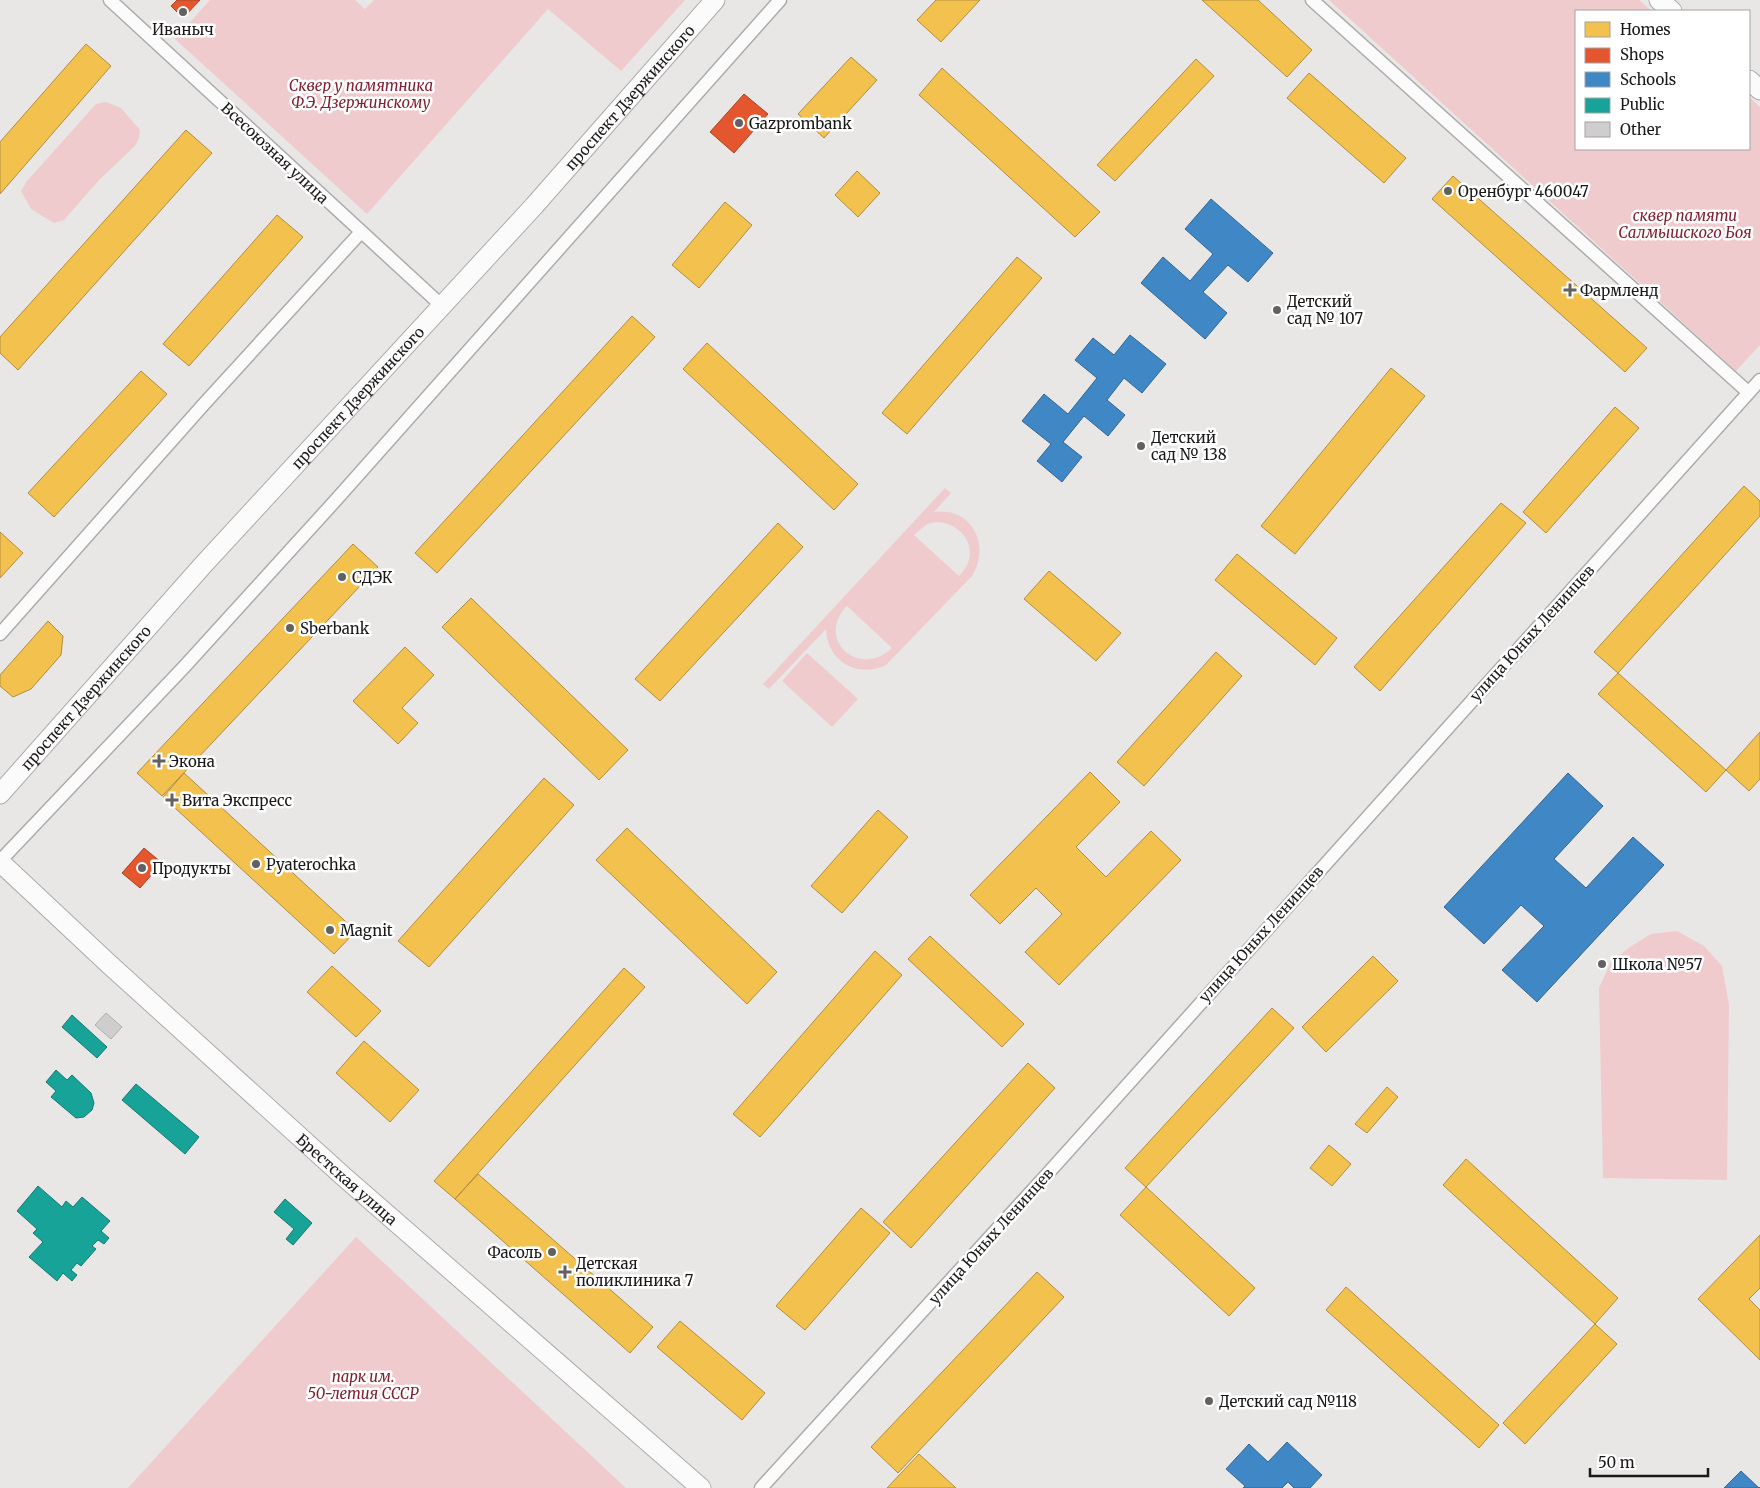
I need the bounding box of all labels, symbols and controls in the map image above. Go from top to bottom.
marker: Иваныч [177,6,189,18]
legend [1575,10,1750,150]
place label: Иваныч [152,20,214,39]
text: Homes [1620,20,1671,39]
street label: проспект Дзержинского [561,21,699,174]
text: Shops [1620,45,1664,64]
text: Schools [1620,70,1676,89]
park label: Сквер у памятника Ф.Э. Дзержинскому [289,76,433,112]
text: Public [1620,95,1665,114]
street label: Всесоюзная улица [217,98,333,208]
place label: Gazprombank [749,114,852,133]
marker: Gazprombank [733,117,745,129]
text: Other [1620,120,1662,139]
place label: Оренбург 460047 [1458,182,1589,201]
marker: Оренбург 460047 [1442,185,1454,197]
park label: сквер памяти Салмышского Боя [1618,206,1752,242]
place label: Фармленд [1580,281,1659,300]
marker: Фармленд [1564,284,1576,296]
place label: Детский сад № 107 [1287,292,1363,328]
marker: Детский сад № 107 [1271,304,1283,316]
street label: проспект Дзержинского [287,322,428,473]
place label: Детский сад № 138 [1151,428,1227,464]
marker: Детский сад № 138 [1135,440,1147,452]
street label: улица Юных Ленинцев [1466,561,1598,705]
place label: СДЭК [352,568,393,587]
marker: СДЭК [336,571,348,583]
place label: Sberbank [300,619,370,638]
street label: проспект Дзержинского [16,621,155,774]
marker: Sberbank [284,622,296,634]
place label: Экона [169,752,215,771]
marker: Экона [153,755,165,767]
place label: Вита Экспресс [182,791,292,810]
marker: Вита Экспресс [166,794,178,806]
place label: Pyaterochka [266,855,356,874]
marker: Pyaterochka [250,858,262,870]
place label: Продукты [152,859,231,878]
marker: Продукты [136,862,148,874]
street label: улица Юных Ленинцев [1195,862,1327,1006]
place label: Magnit [340,921,393,940]
marker: Magnit [324,924,336,936]
place label: Школа №57 [1612,955,1703,974]
marker: Школа №57 [1596,958,1608,970]
street label: Брестская улица [293,1129,401,1229]
street label: улица Юных Ленинцев [925,1164,1057,1308]
place label: Фасоль [487,1243,542,1262]
marker: Фасоль [546,1246,558,1258]
place label: Детская поликлиника 7 [576,1254,694,1290]
marker: Детская поликлиника 7 [558,1265,572,1279]
park label: парк им. 50-летия СССР [307,1367,419,1403]
place label: Детский сад №118 [1219,1392,1357,1411]
marker: Детский сад №118 [1203,1395,1215,1407]
scale bar [1590,1446,1708,1478]
text: 50 m [1598,1453,1635,1472]

